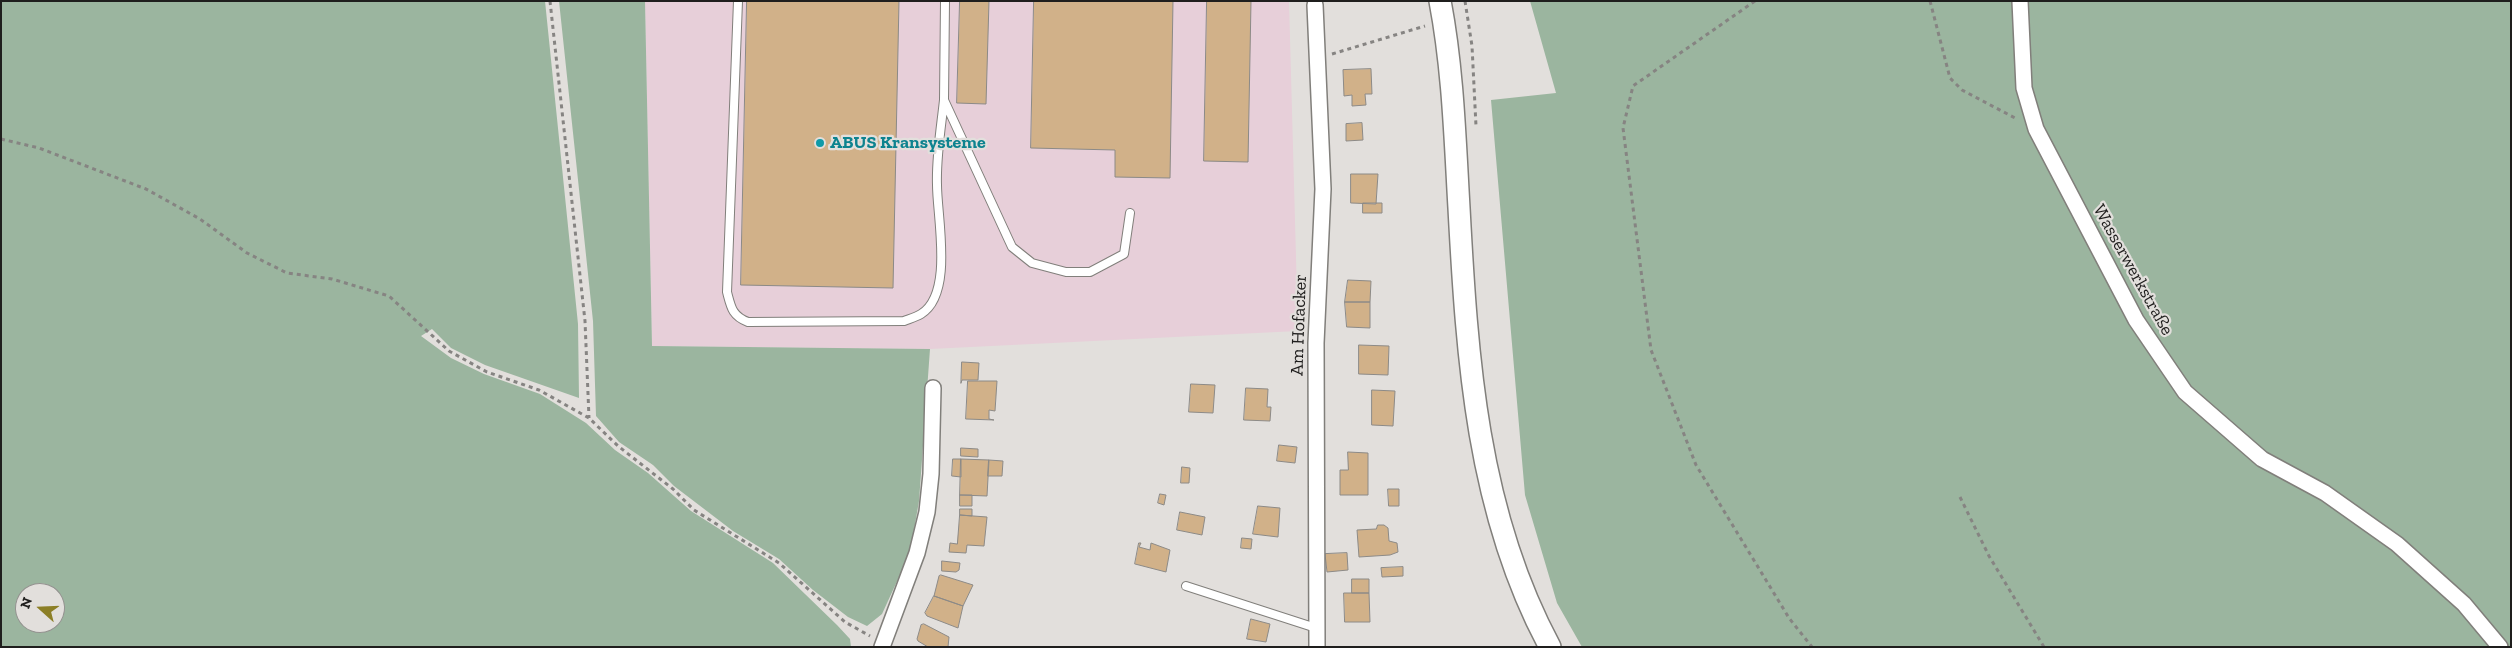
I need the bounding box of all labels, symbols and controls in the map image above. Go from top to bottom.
place label: ABUS Kransysteme [830,132,986,154]
marker: ABUS Kransysteme [814,137,826,149]
street label: Wasserwerkstraße [2088,201,2178,339]
street label: Am Hofacker [1286,274,1312,376]
north arrow [15,583,65,633]
text: N [17,595,36,611]

